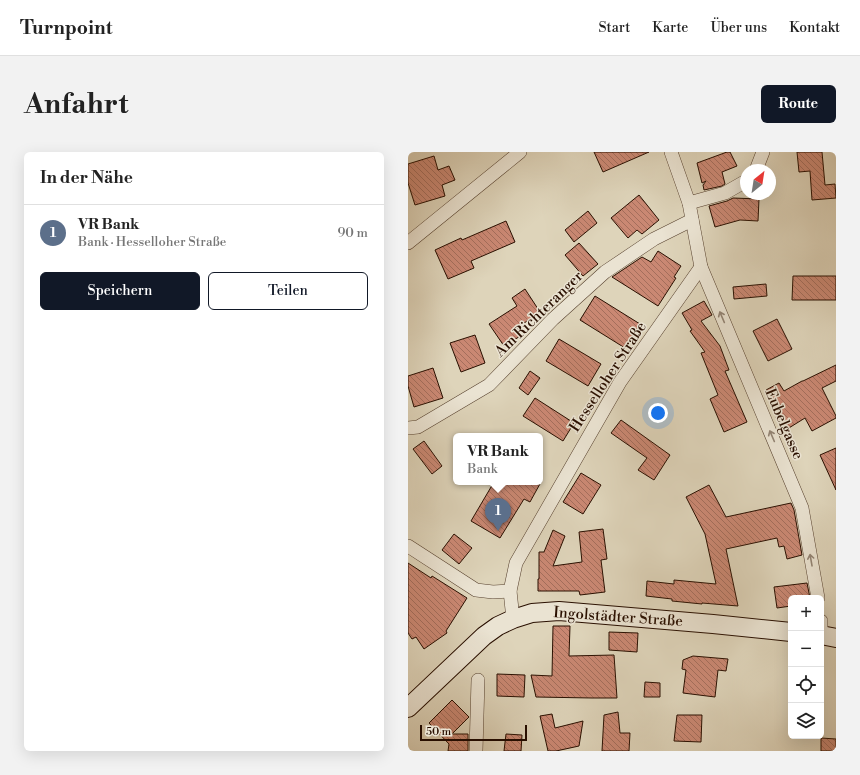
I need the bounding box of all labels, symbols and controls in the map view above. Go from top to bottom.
text: Turnpoint [20,16,113,40]
text: Start [598,19,630,37]
text: Karte [652,19,688,37]
text: Über uns [710,19,767,37]
text: Kontakt [789,19,840,37]
button: Route [761,85,836,123]
text: Anfahrt [24,87,128,122]
north arrow [740,164,776,200]
text: In der Nähe [40,167,133,189]
text: VR Bank [78,215,139,234]
text: 1 [50,225,56,241]
text: 90 m [337,225,368,241]
text: Bank · Hesselloher Straße [78,234,226,250]
street label: Am Richteranger [490,267,588,362]
button: Speichern [40,272,200,310]
button: Teilen [208,272,368,310]
one-way arrow [718,311,725,323]
street label: Hesselloher Straße [565,318,651,436]
street label: Eubelgasse [760,386,808,462]
your location [648,403,668,423]
one-way arrow [768,431,775,443]
popup [453,433,543,485]
text: VR Bank [467,442,529,461]
text: Bank [467,461,498,477]
pin: 1 [485,498,511,531]
one-way arrow [807,553,815,566]
map controls [788,595,824,739]
button: + [788,595,824,631]
street label: Ingolstädter Straße [553,603,683,631]
button: − [788,631,824,667]
button: locate [788,667,824,703]
button: layers [788,703,824,739]
scale bar [420,723,527,742]
text: 50 m [426,725,451,739]

